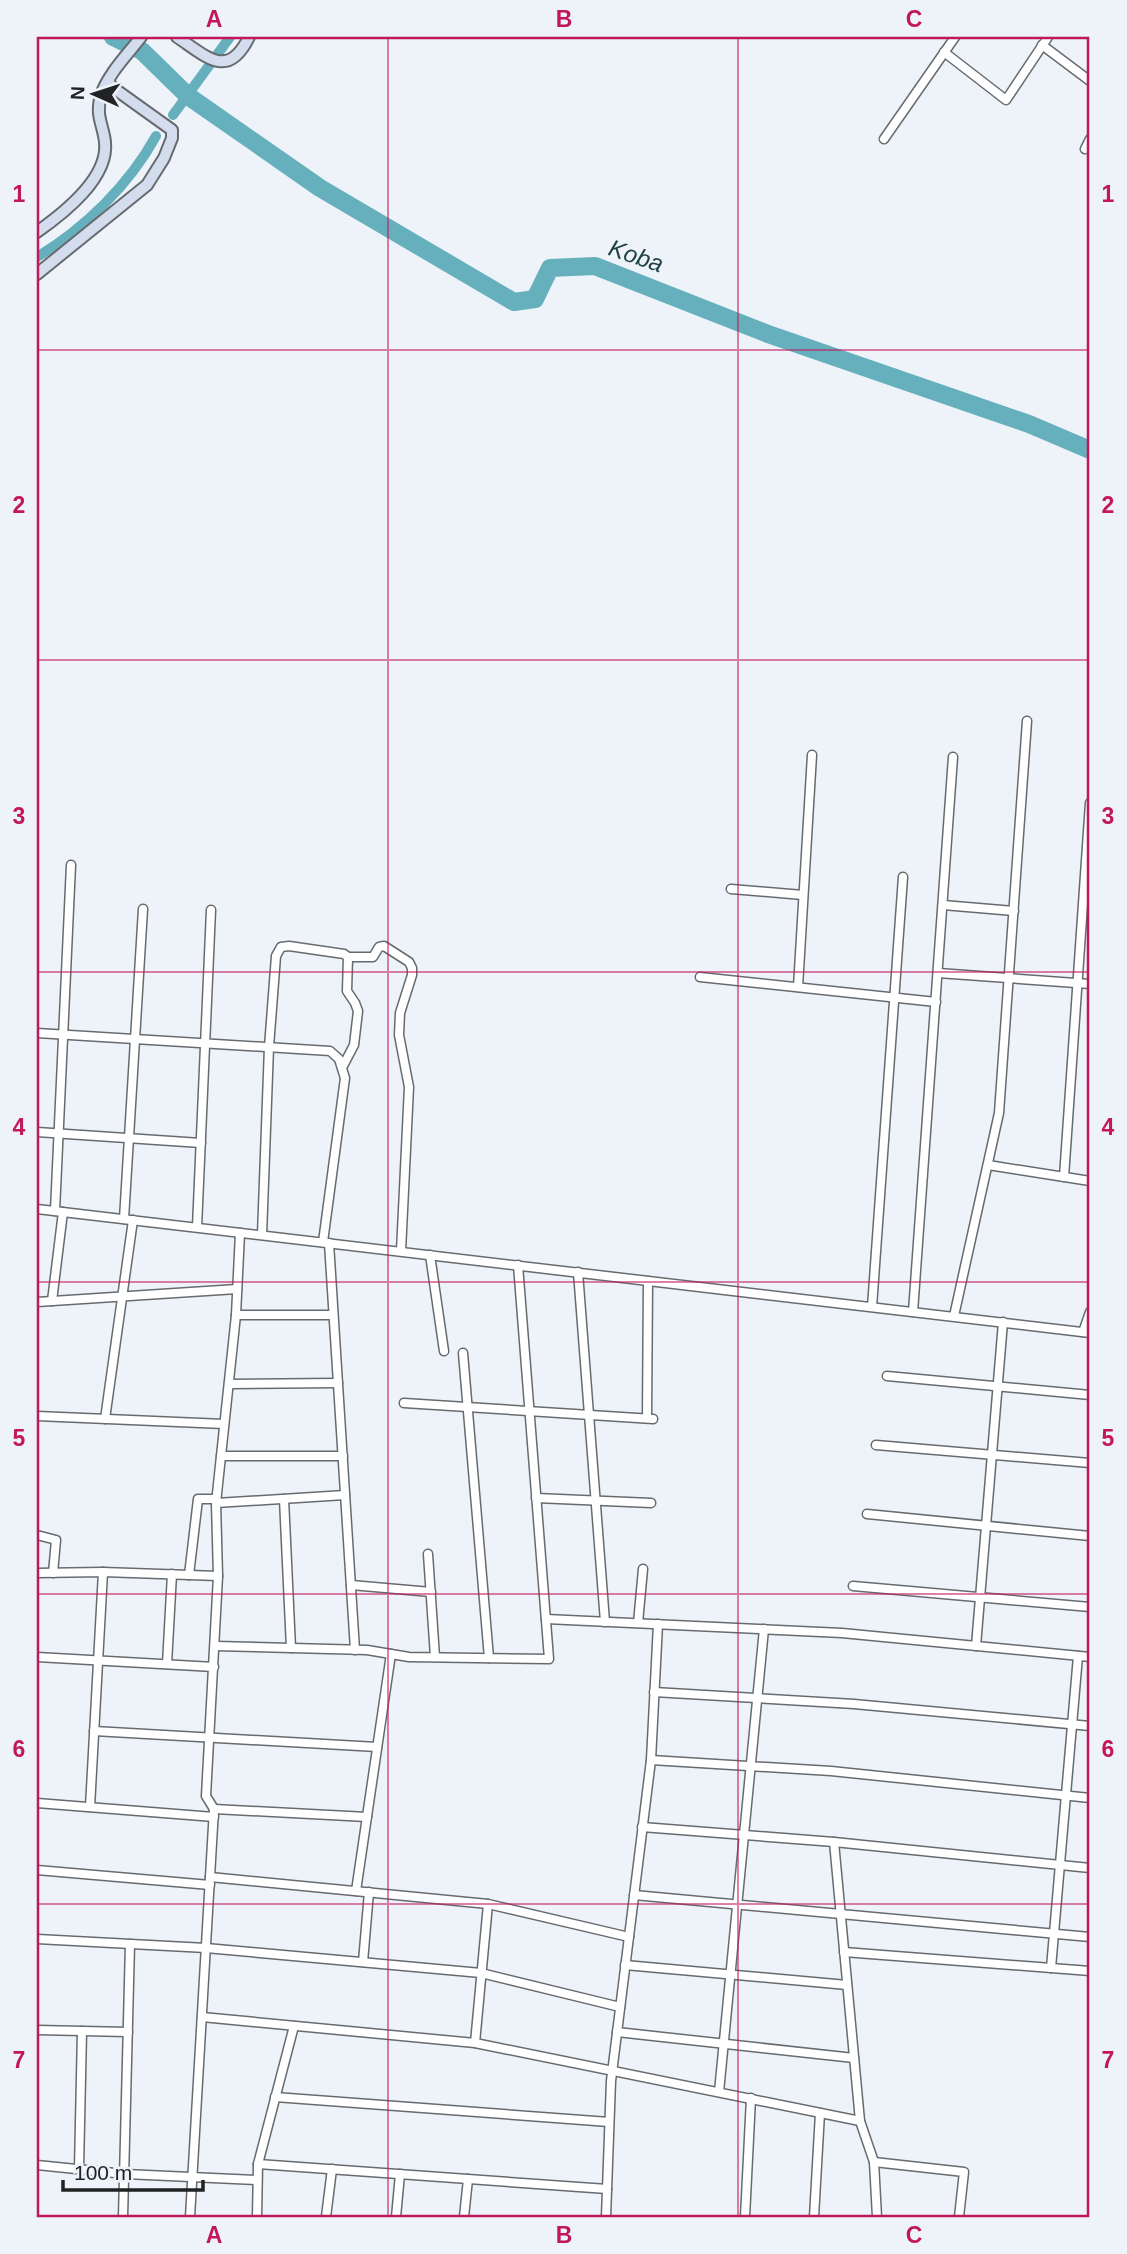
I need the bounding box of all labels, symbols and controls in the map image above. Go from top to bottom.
text: A [206,6,222,32]
text: B [556,6,572,32]
text: C [906,6,922,32]
north arrow [60,60,130,130]
text: N [67,86,88,101]
text: 1 [13,181,26,207]
text: 1 [1102,181,1115,207]
water label: Koba [605,234,667,277]
text: 2 [13,492,25,518]
text: 2 [1102,492,1114,518]
text: 3 [13,803,25,829]
text: 3 [1102,803,1114,829]
text: 4 [13,1114,26,1140]
text: 4 [1102,1114,1115,1140]
text: 5 [13,1425,26,1451]
text: 5 [1102,1425,1115,1451]
text: 6 [13,1736,25,1762]
text: 6 [1102,1736,1114,1762]
text: 7 [13,2047,25,2073]
text: 7 [1102,2047,1114,2073]
scale bar [63,2149,203,2193]
text: 100 m [74,2161,132,2184]
text: A [206,2222,222,2248]
text: B [556,2222,572,2248]
text: C [906,2222,922,2248]

